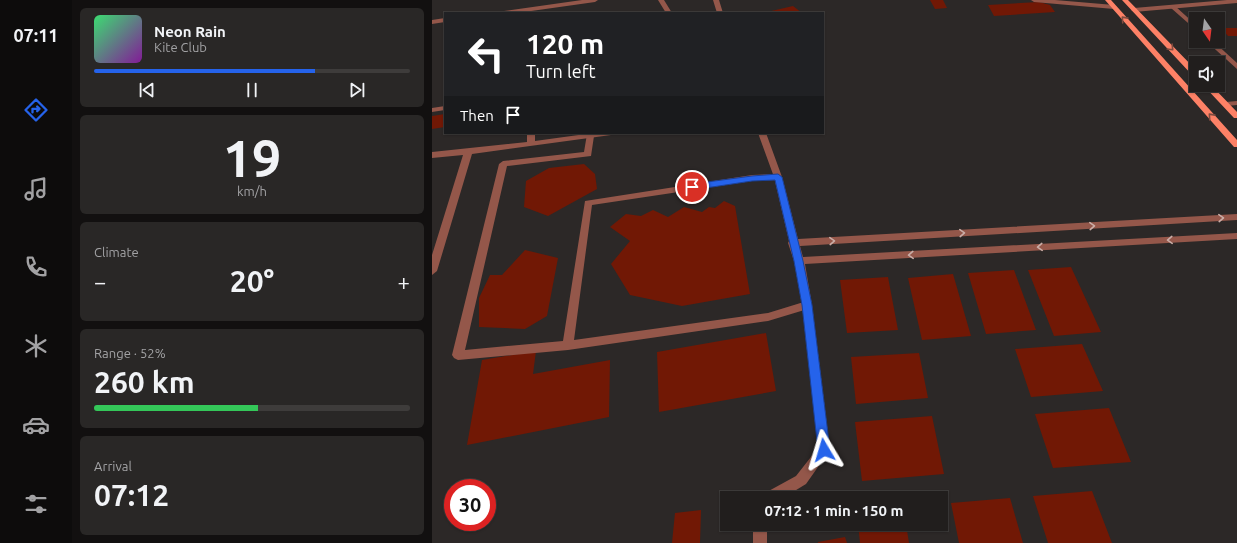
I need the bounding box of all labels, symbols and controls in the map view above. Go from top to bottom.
north arrow [1189,12,1225,48]
map controls [1189,12,1225,92]
one-way arrow [1122,16,1129,24]
text: Neon Rain [154,23,226,40]
text: 07:11 [13,25,59,45]
icon: left [460,28,512,80]
text: 120 m [526,28,604,59]
text: Kite Club [154,40,207,54]
one-way arrow [1166,43,1174,51]
button: sound [1189,56,1225,92]
text: Turn left [526,61,596,81]
icon: previous [136,79,158,101]
icon: pause [241,79,263,101]
icon: next [346,79,368,101]
icon: directions [22,96,50,124]
icon: arrive [502,104,524,126]
text: Then [460,107,494,124]
one-way arrow [1208,113,1216,121]
text: 19 [223,129,281,187]
pin [675,170,709,204]
icon: music [22,175,50,203]
icon: arrive [681,176,703,198]
text: km/h [237,184,267,198]
one-way arrow [1218,214,1224,222]
one-way arrow [1089,221,1095,230]
one-way arrow [959,229,965,237]
one-way arrow [1167,235,1173,244]
one-way arrow [829,236,835,245]
one-way arrow [1037,243,1043,252]
text: Climate [94,245,139,259]
one-way arrow [908,250,914,259]
icon: phone [22,253,50,281]
text: 20° [230,264,274,298]
text: − [94,269,106,294]
text: + [398,269,410,294]
icon: climate [22,332,50,360]
text: Range · 52% [94,346,166,360]
text: 260 km [94,365,195,399]
icon: car [22,411,50,439]
position arrow [803,429,845,471]
text: Arrival [94,459,132,473]
text: 07:12 [94,478,169,512]
speed limit sign: 30 [444,479,496,531]
icon: filters [22,490,50,518]
text: 07:12 · 1 min · 150 m [765,502,903,519]

